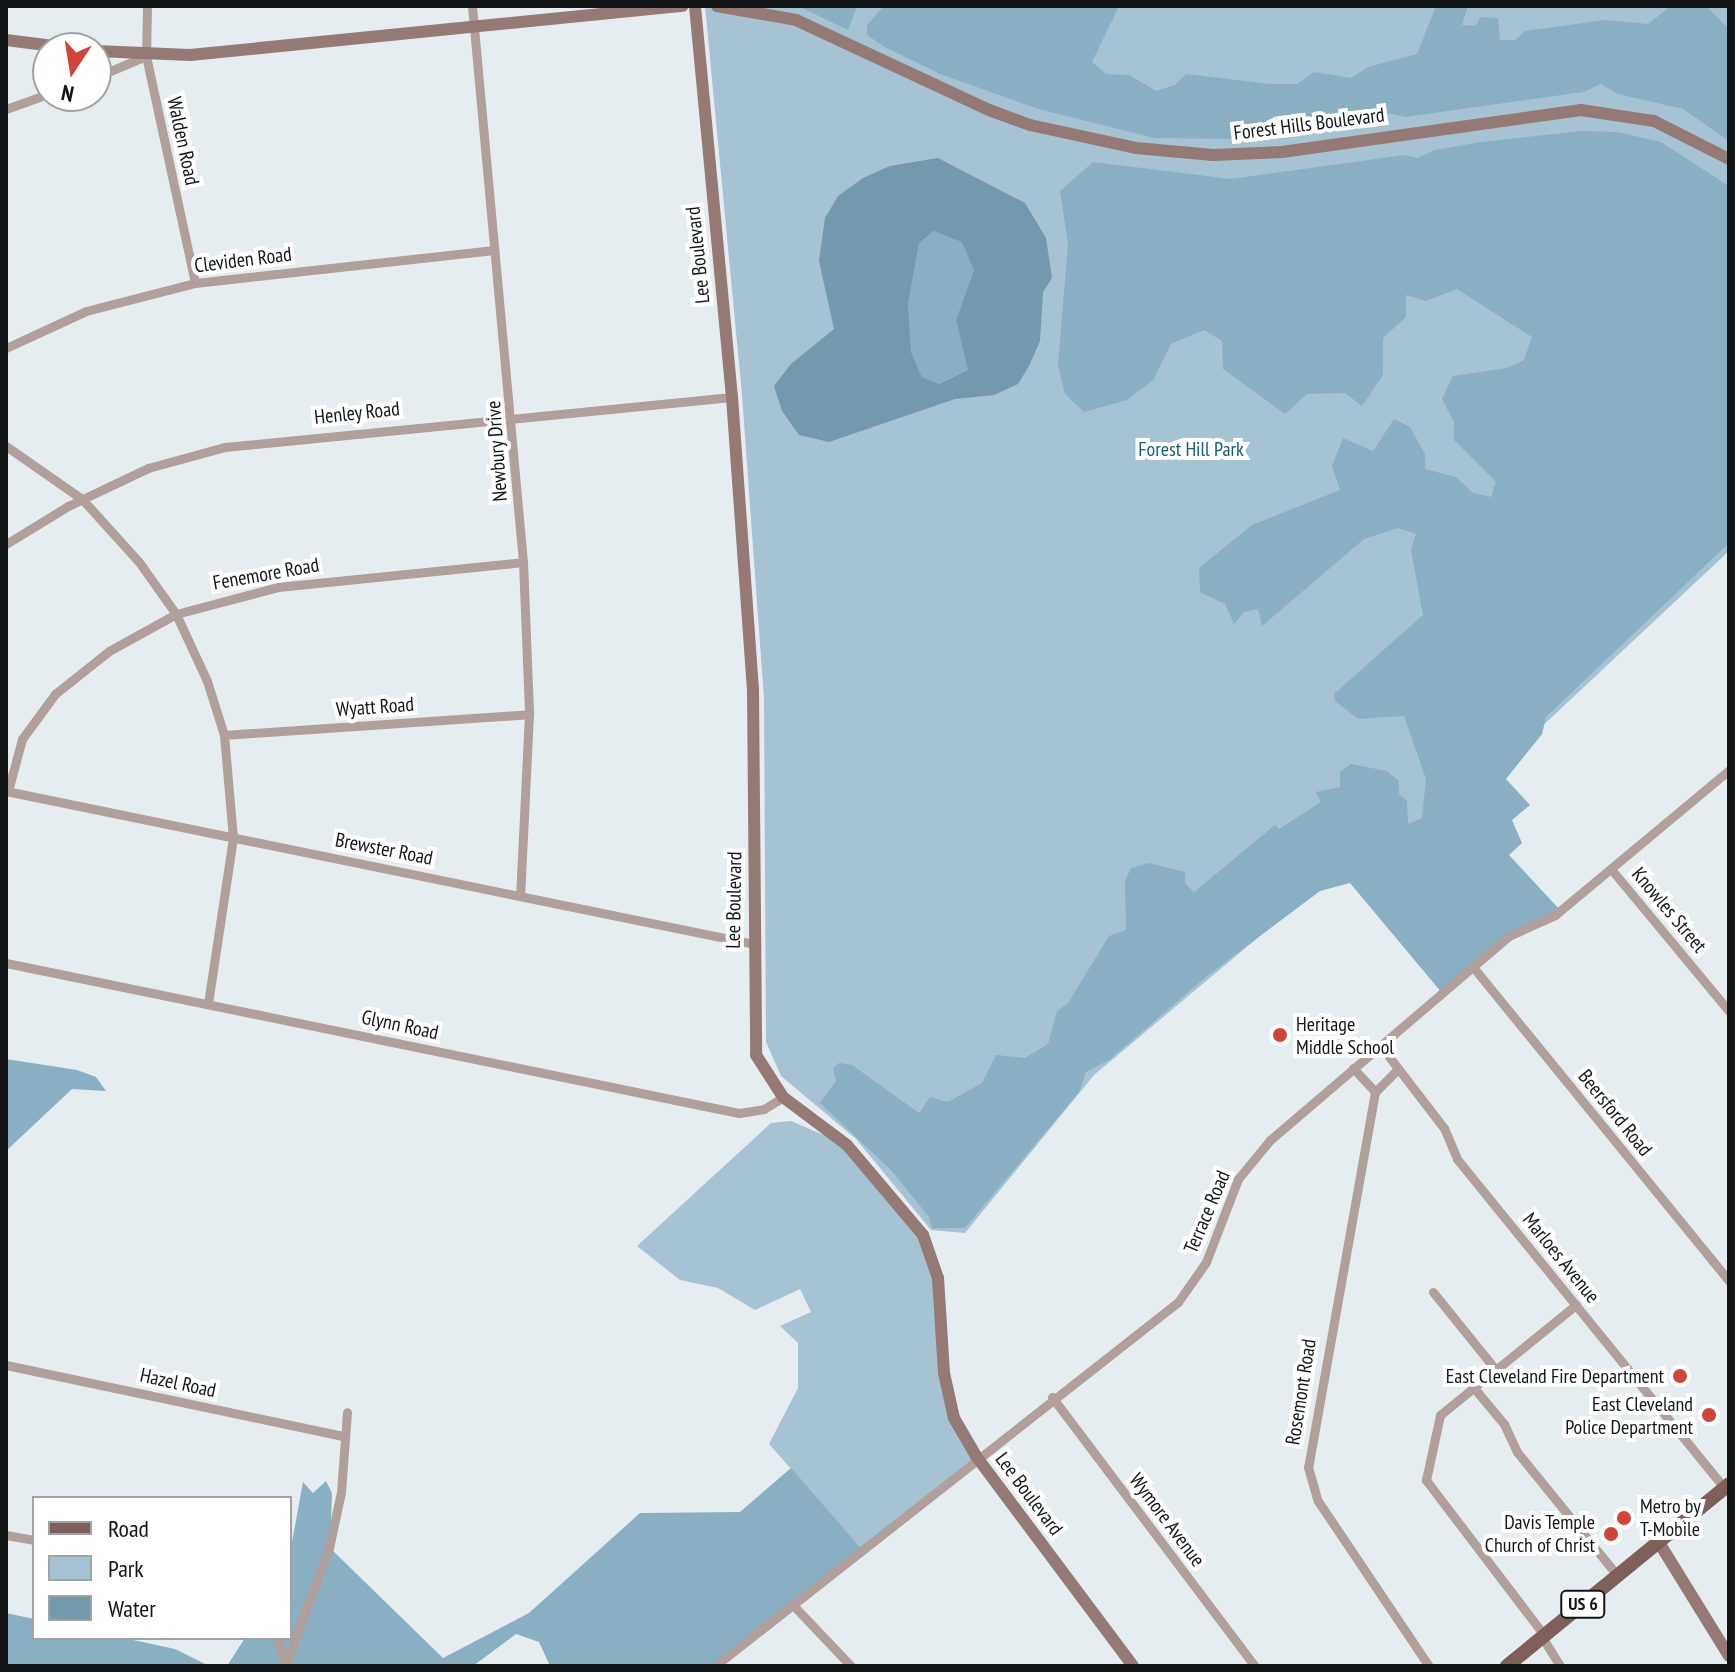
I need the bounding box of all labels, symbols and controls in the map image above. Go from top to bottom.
north arrow [32,32,112,112]
text: N [59,79,76,108]
street label: Walden Road [162,95,204,187]
street label: Forest Hills Boulevard [1232,103,1386,145]
street label: Lee Boulevard [681,205,715,305]
street label: Cleviden Road [193,242,293,278]
street label: Henley Road [313,397,401,429]
street label: Newbury Drive [481,399,513,503]
park label: Forest Hill Park [1138,437,1244,461]
street label: Fenemore Road [211,553,321,595]
street label: Wyatt Road [335,692,415,722]
street label: Brewster Road [333,828,435,870]
street label: Lee Boulevard [721,851,747,949]
street label: Knowles Street [1626,863,1712,957]
street label: Glynn Road [359,1005,441,1045]
place label: Heritage Middle School [1296,1012,1394,1059]
marker: Heritage Middle School [1271,1026,1289,1044]
street label: Beersford Road [1573,1065,1657,1161]
street label: Terrace Road [1179,1167,1235,1257]
street label: Marloes Avenue [1517,1208,1605,1308]
street label: Rosemont Road [1281,1337,1321,1447]
street label: Hazel Road [138,1363,218,1403]
place label: East Cleveland Fire Department [1446,1364,1664,1388]
marker: East Cleveland Fire Department [1671,1367,1689,1385]
place label: East Cleveland Police Department [1565,1392,1693,1439]
marker: East Cleveland Police Department [1700,1406,1718,1424]
street label: Lee Boulevard [990,1448,1068,1540]
street label: Wymore Avenue [1124,1468,1210,1572]
place label: Metro by T-Mobile [1640,1494,1701,1541]
legend [32,1496,292,1640]
marker: Metro by T-Mobile [1615,1509,1633,1527]
place label: Davis Temple Church of Christ [1485,1510,1595,1557]
text: Road [108,1513,149,1544]
marker: Davis Temple Church of Christ [1602,1525,1620,1543]
text: Park [108,1553,144,1584]
road number: US 6 [1559,1590,1607,1618]
text: Water [108,1593,156,1624]

